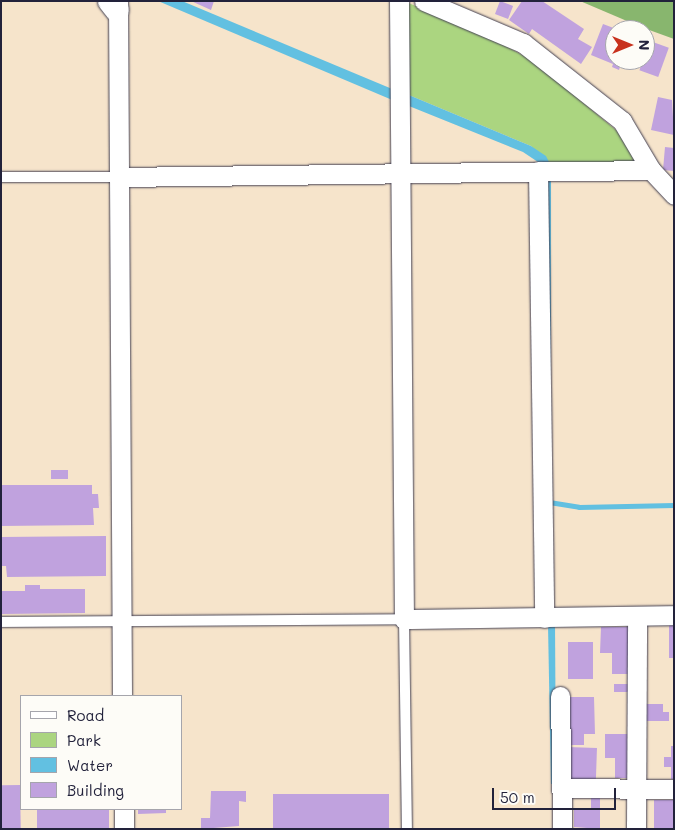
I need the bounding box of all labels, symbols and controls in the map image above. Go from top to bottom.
north arrow [605,20,655,70]
text: N [635,40,654,50]
legend [20,695,182,810]
text: Road [67,705,104,725]
text: Park [67,730,101,750]
text: Water [67,755,113,775]
scale bar [495,778,619,810]
text: Building [67,780,124,800]
text: 50 m [500,787,535,807]

